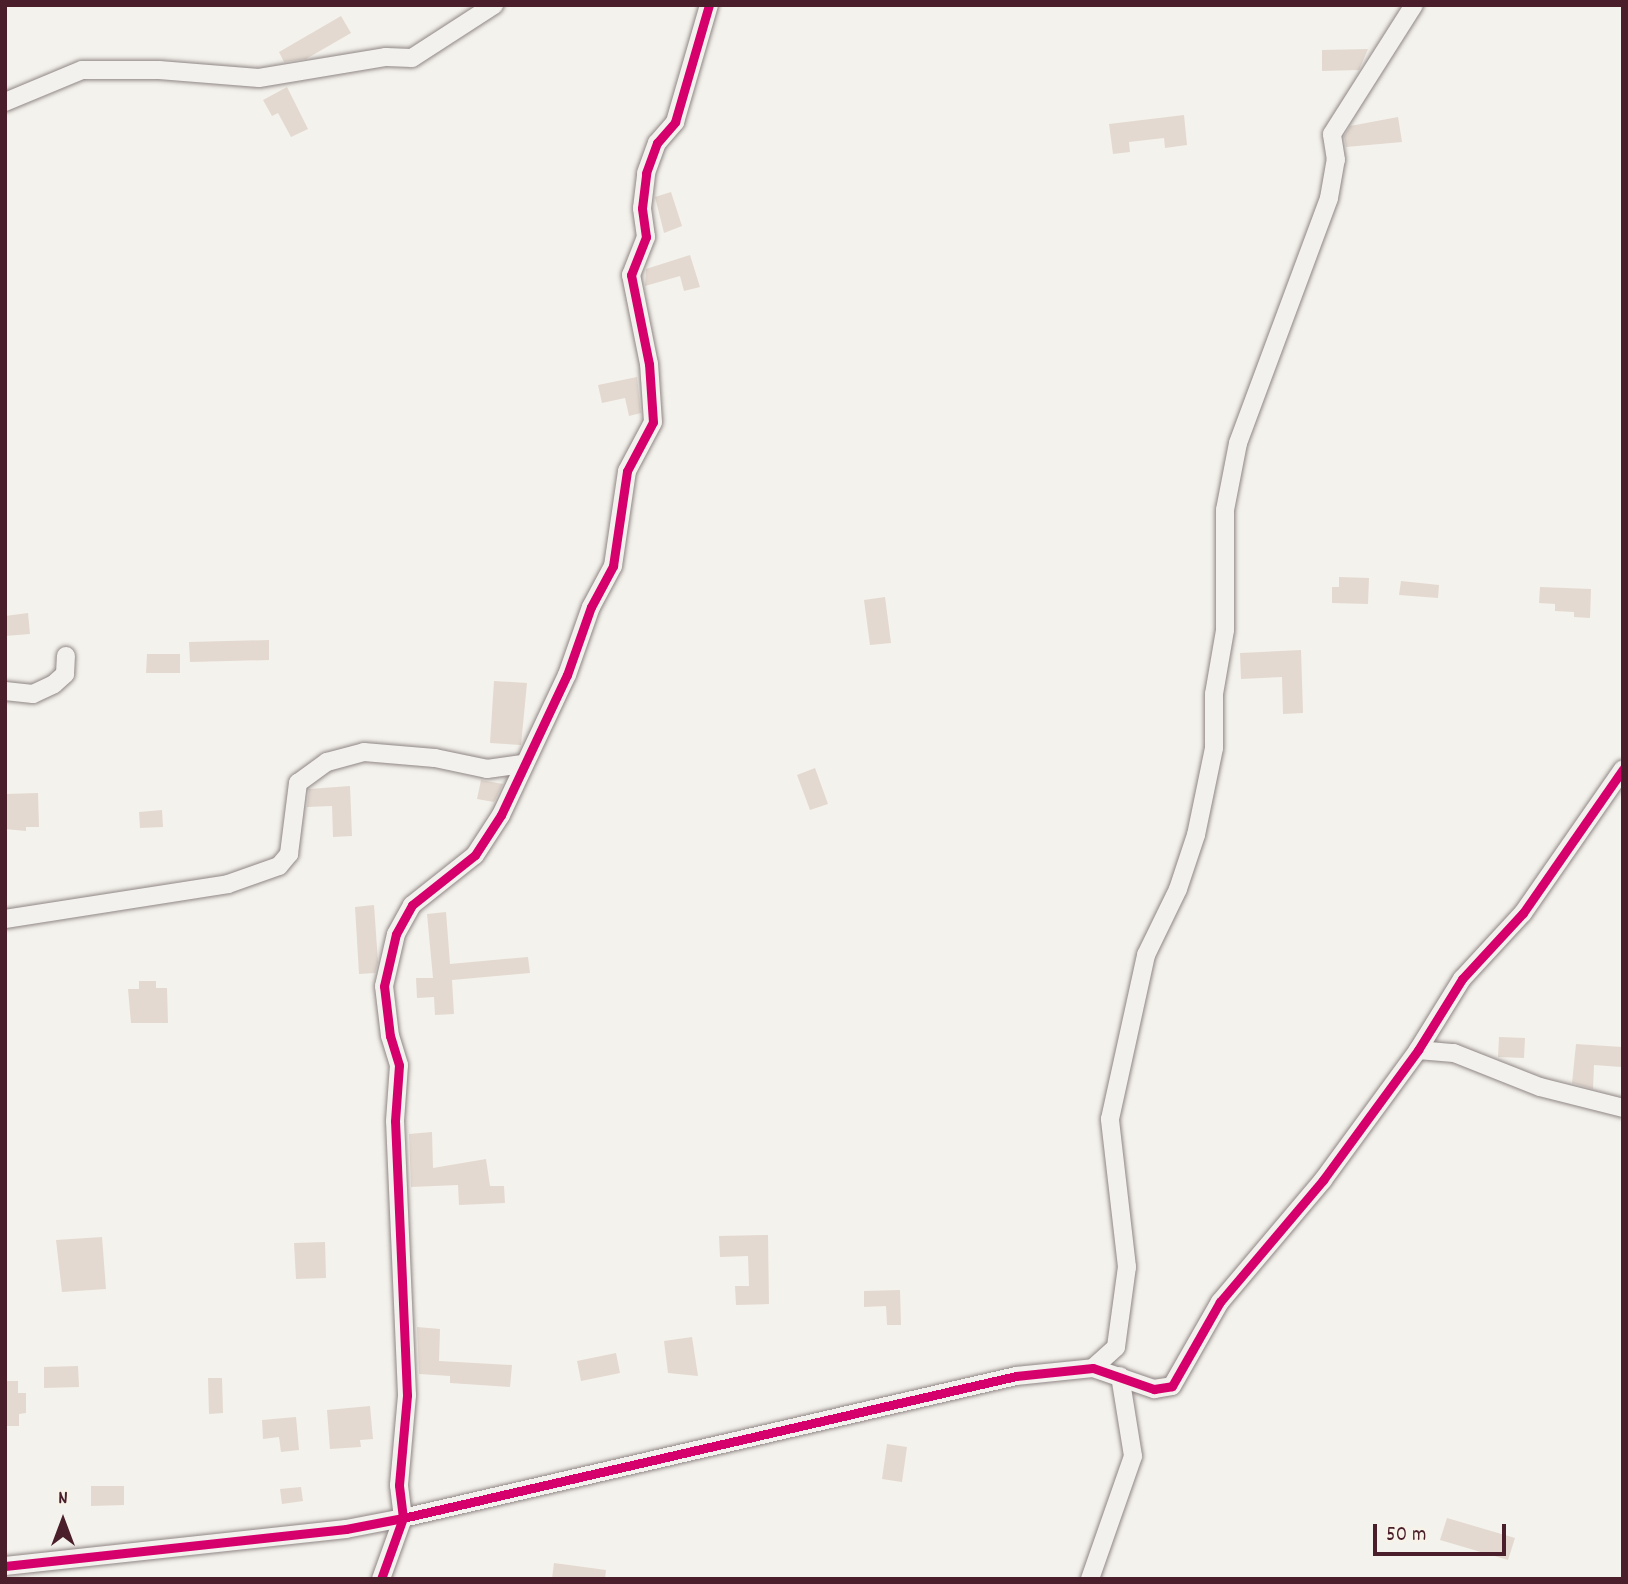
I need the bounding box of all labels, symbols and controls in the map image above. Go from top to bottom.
north arrow [28,1486,98,1556]
text: N [58,1486,68,1513]
scale bar [1376,1510,1509,1554]
text: 50 m [1386,1521,1426,1551]

